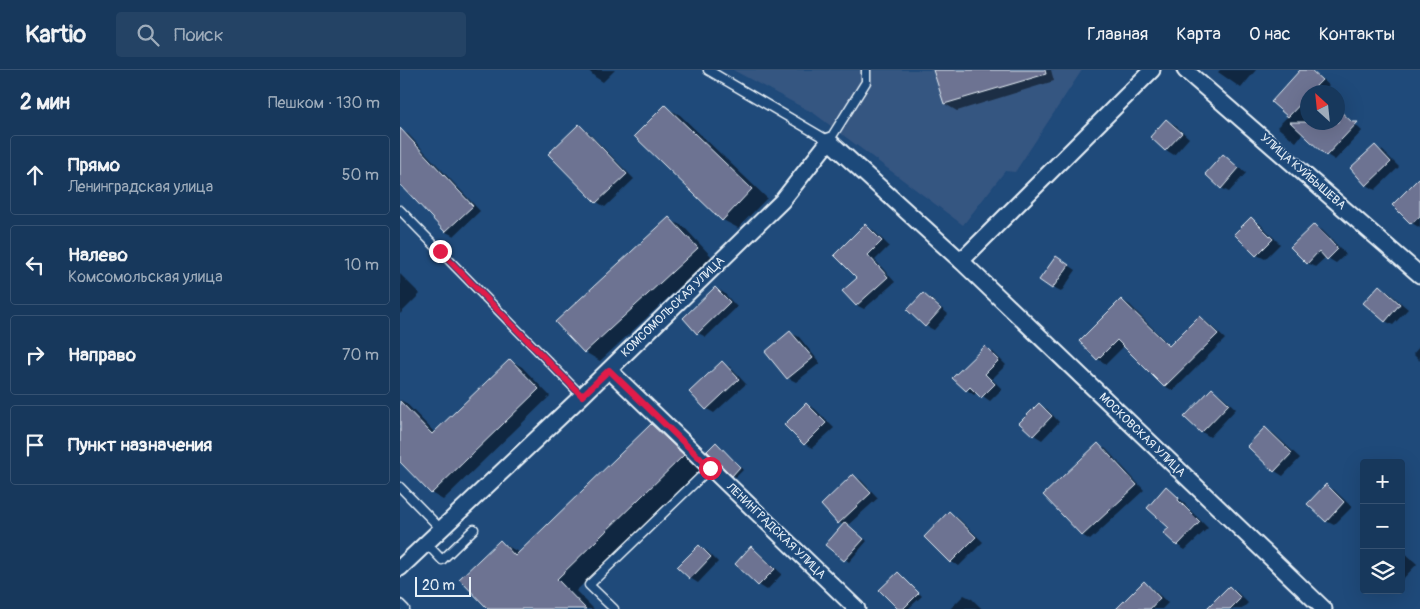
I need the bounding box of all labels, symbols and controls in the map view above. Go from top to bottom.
search box [116,12,466,57]
text: Kartio [25,20,86,49]
icon: search [134,21,162,49]
text: Поиск [174,23,224,47]
text: Главная [1087,23,1148,46]
text: Карта [1176,23,1221,46]
text: О нас [1249,23,1291,46]
text: Контакты [1319,23,1395,46]
north arrow [1300,85,1345,130]
text: 2 мин [20,89,70,116]
text: Пешком · 130 m [268,93,380,113]
street label: УЛИЦА КУЙБЫШЕВА [1257,131,1349,213]
text: Прямо [68,153,120,177]
icon: ahead [21,161,49,189]
text: 50 m [342,165,379,185]
text: Ленинградская улица [68,177,213,197]
route end [429,240,452,263]
text: Налево [68,243,128,267]
icon: left [21,251,49,279]
street label: КОМСОМОЛЬСКАЯ УЛИЦА [618,253,728,360]
text: 10 m [344,255,379,275]
text: Комсомольская улица [68,267,223,287]
icon: right [21,341,49,369]
text: Направо [68,343,136,367]
text: 70 m [342,345,379,365]
street label: МОСКОВСКАЯ УЛИЦА [1096,390,1189,480]
icon: arrive [21,431,49,459]
text: Пункт назначения [68,433,212,457]
route start [699,457,722,480]
map controls [1360,459,1405,594]
button: + [1360,459,1405,504]
street label: ЛЕНИНГРАДСКАЯ УЛИЦА [723,479,829,582]
button: − [1360,504,1405,549]
button: layers [1360,549,1405,594]
scale bar [415,574,471,597]
text: 20 m [422,577,455,594]

